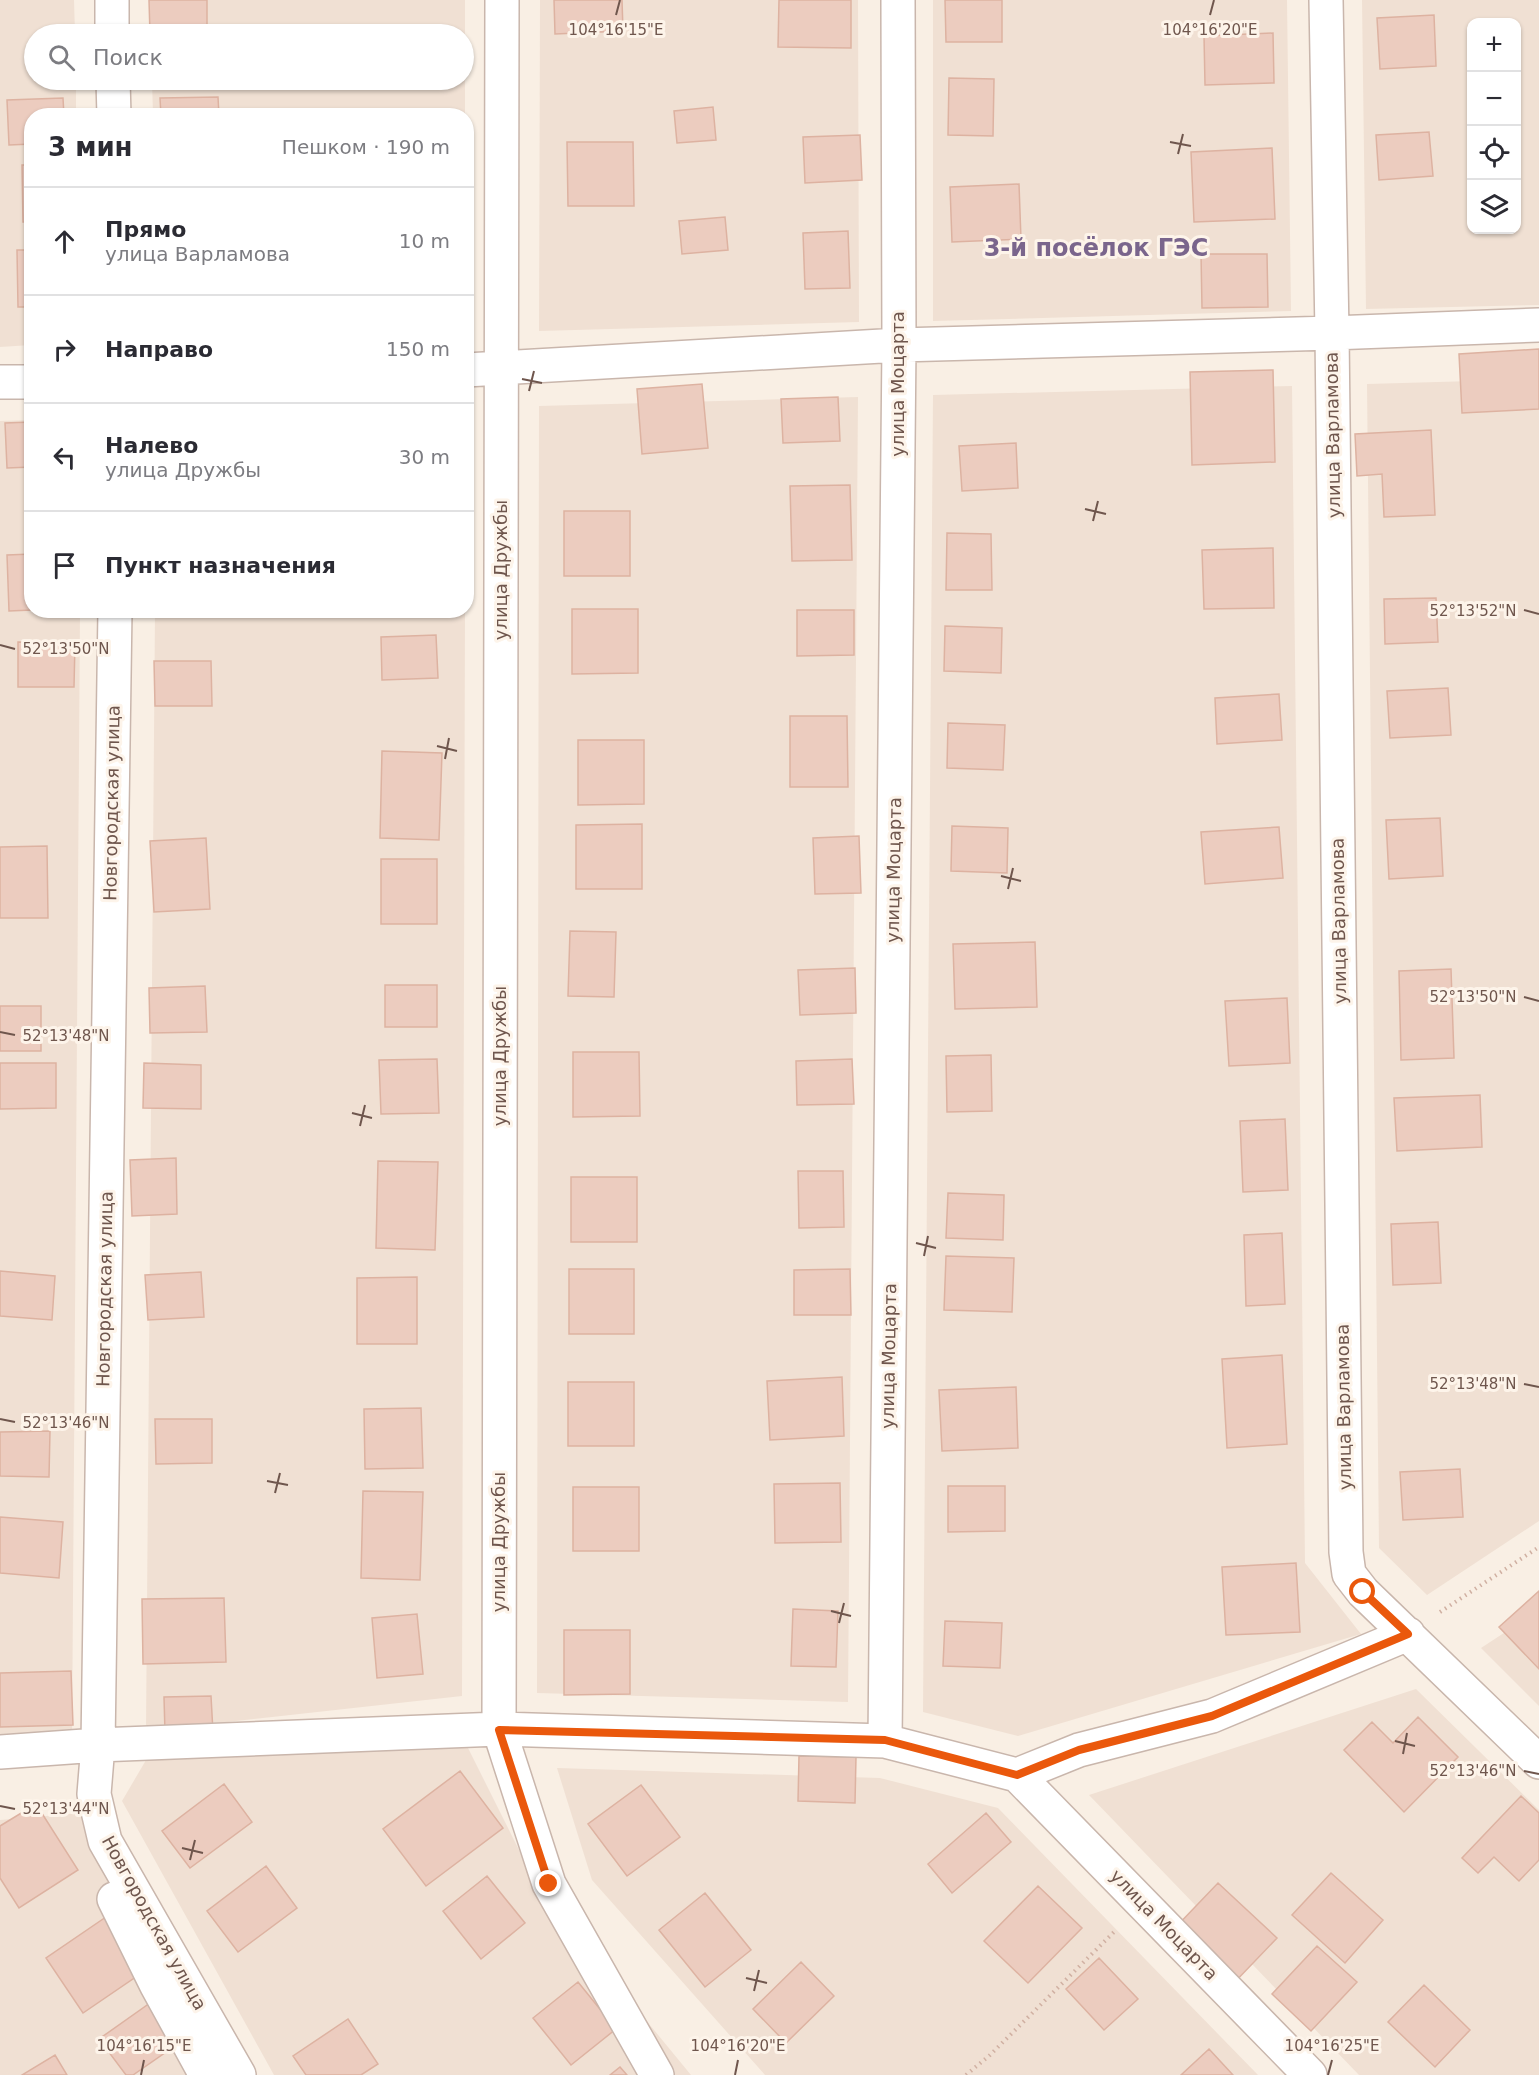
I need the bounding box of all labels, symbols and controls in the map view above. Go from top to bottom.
map controls [1467,18,1521,234]
button: + [1467,18,1521,72]
text: 104°16'15"E [569,21,663,39]
text: 104°16'20"E [1163,21,1257,39]
search box [24,24,474,90]
icon: search [45,41,78,74]
text: Поиск [93,45,163,70]
button: − [1467,72,1521,126]
button: locate [1467,126,1521,180]
text: 3 мин [48,132,133,162]
text: Пешком · 190 m [282,135,450,159]
button: layers [1467,180,1521,234]
text: Прямо [105,217,186,242]
icon: ahead [48,225,81,258]
text: 10 m [399,229,450,253]
district label: 3-й посёлок ГЭС [984,234,1208,262]
text: улица Варламова [105,242,290,266]
street label: улица Моцарта [887,311,908,457]
icon: right [48,333,81,366]
text: Направо [105,337,213,362]
text: 150 m [386,337,450,361]
street label: улица Варламова [1321,352,1344,518]
text: Налево [105,433,198,458]
icon: left [48,441,81,474]
text: 30 m [399,445,450,469]
text: улица Дружбы [105,458,261,482]
street label: улица Дружбы [490,500,511,640]
icon: arrive [48,549,81,582]
text: Пункт назначения [105,553,336,578]
text: 52°13'52"N [1429,602,1517,620]
text: 52°13'50"N [22,640,110,658]
street label: Новгородская улица [99,705,124,901]
street label: улица Моцарта [882,797,905,943]
street label: улица Варламова [1327,838,1350,1004]
street label: улица Дружбы [489,986,510,1126]
text: 52°13'50"N [1429,988,1517,1006]
text: 52°13'48"N [22,1027,110,1045]
street label: Новгородская улица [92,1191,117,1387]
street label: улица Моцарта [877,1283,900,1429]
street label: улица Варламова [1332,1324,1355,1490]
text: 52°13'48"N [1429,1375,1517,1393]
text: 52°13'46"N [22,1414,110,1432]
street label: улица Дружбы [488,1472,509,1612]
route start [1349,1578,1375,1604]
text: 52°13'46"N [1429,1762,1517,1780]
text: 52°13'44"N [22,1800,110,1818]
street label: Новгородская улица [98,1832,211,2014]
street label: улица Моцарта [1106,1865,1222,1984]
route end [535,1870,561,1896]
text: 104°16'15"E [97,2037,191,2055]
text: 104°16'20"E [691,2037,785,2055]
text: 104°16'25"E [1285,2037,1379,2055]

